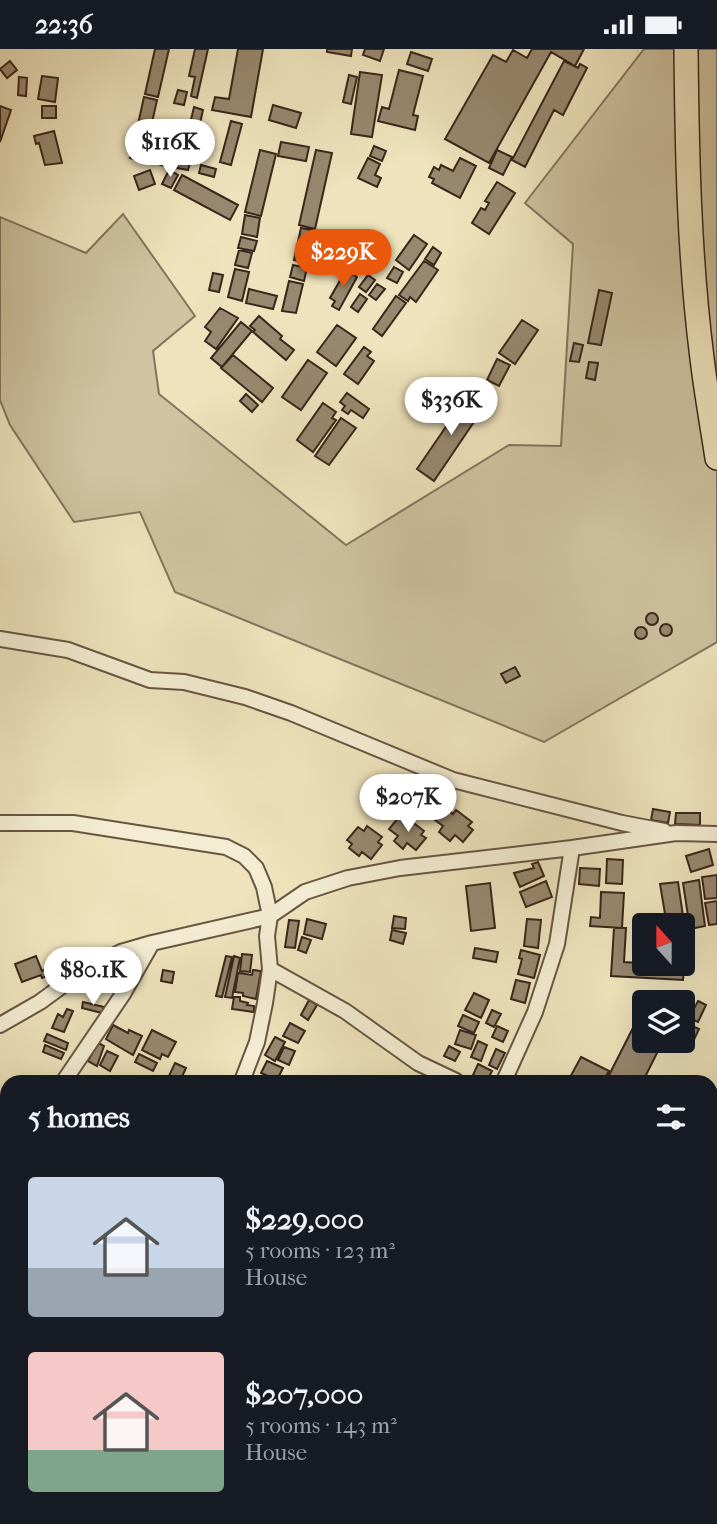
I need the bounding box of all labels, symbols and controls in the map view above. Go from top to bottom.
text: 22:36 [35,9,93,40]
pin: $116K [121,120,219,179]
text: $116K [141,128,199,155]
pin: $229K [294,229,392,289]
text: $229K [310,238,376,265]
pin: $336K [402,377,500,437]
text: $336K [421,386,481,413]
pin: $207K [359,775,457,834]
text: $207K [376,783,441,810]
north arrow [632,913,695,977]
map controls [632,913,695,1053]
pin: $80.1K [36,947,150,1007]
text: $80.1K [60,956,126,983]
button: layers [632,990,695,1053]
icon: filters [652,1098,690,1136]
text: 5 homes [28,1100,130,1135]
text: $229,000 [245,1202,364,1237]
icon: home [84,1205,168,1289]
text: 5 rooms · 123 m² [245,1237,395,1264]
text: House [245,1264,307,1291]
text: $207,000 [245,1377,363,1412]
icon: home [84,1380,168,1464]
text: 5 rooms · 143 m² [245,1412,397,1439]
text: House [245,1439,307,1466]

